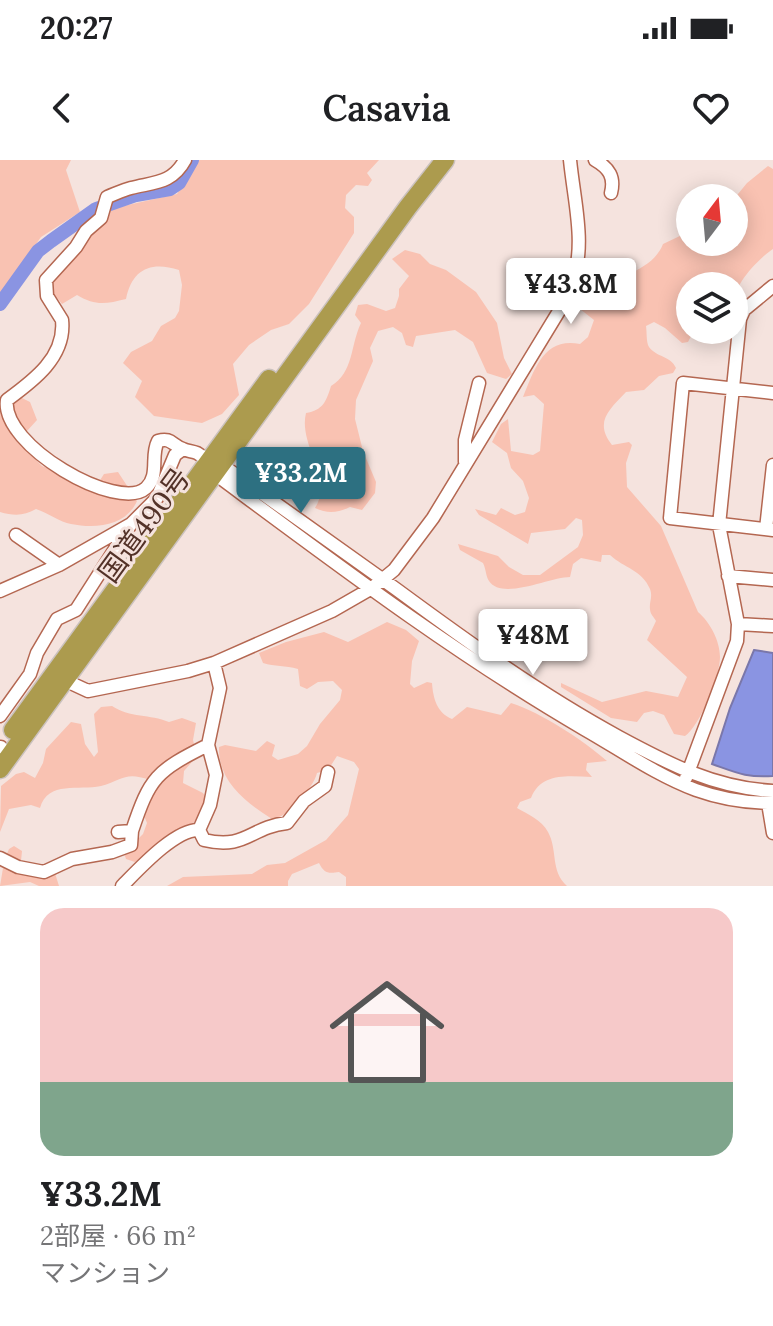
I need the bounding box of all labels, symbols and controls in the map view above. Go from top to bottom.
text: 20:27 [40,9,113,47]
text: Casavia [322,85,451,131]
icon: back [40,86,84,130]
icon: heart [689,86,733,130]
north arrow [676,184,748,256]
map controls [676,184,748,344]
pin: ¥43.8M [506,258,636,326]
text: ¥43.8M [524,267,618,300]
button: layers [676,272,748,344]
pin: ¥33.2M [236,447,366,515]
text: ¥33.2M [254,456,348,489]
street label: 国道490号 [90,461,198,589]
pin: ¥48M [486,609,580,677]
text: ¥48M [496,618,570,651]
icon: home [315,960,459,1104]
text: ¥33.2M [40,1172,162,1215]
text: 2部屋 · 66 m² [40,1219,196,1252]
text: マンション [40,1256,170,1289]

